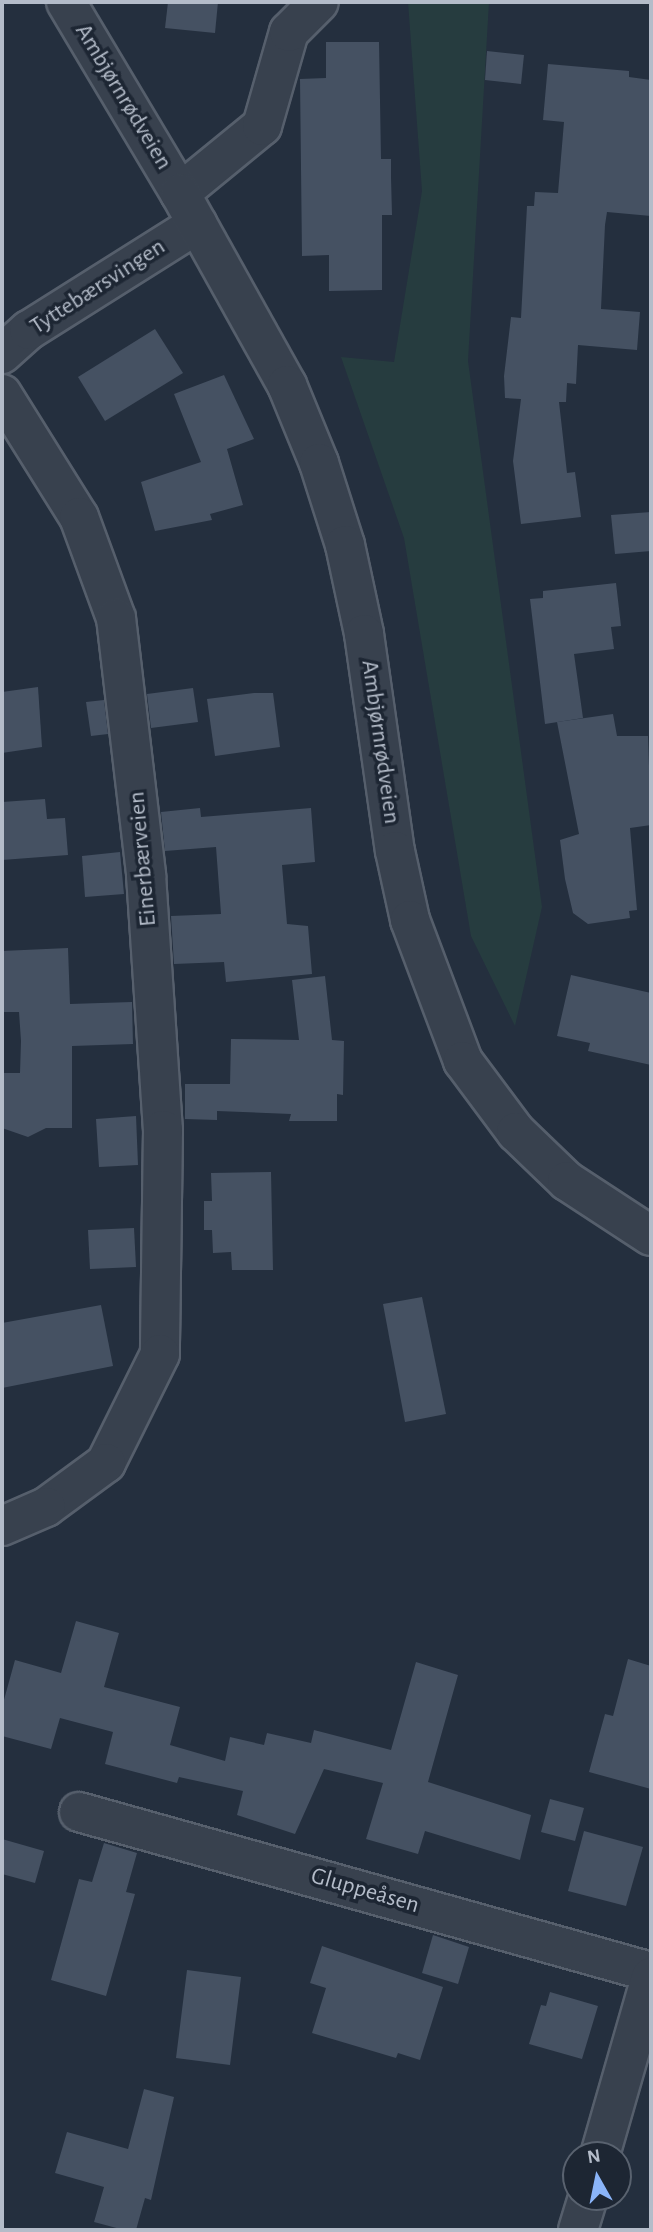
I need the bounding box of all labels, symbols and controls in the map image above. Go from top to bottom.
street label: Ambjørnrødveien [68,19,178,175]
street label: Tyttebærsvingen [25,233,171,341]
street label: Ambjørnrødveien [354,658,406,826]
street label: Einerbærveien [123,790,163,928]
street label: Gluppeåsen [308,1862,422,1920]
north arrow [562,2141,632,2211]
text: N [586,2146,602,2167]

